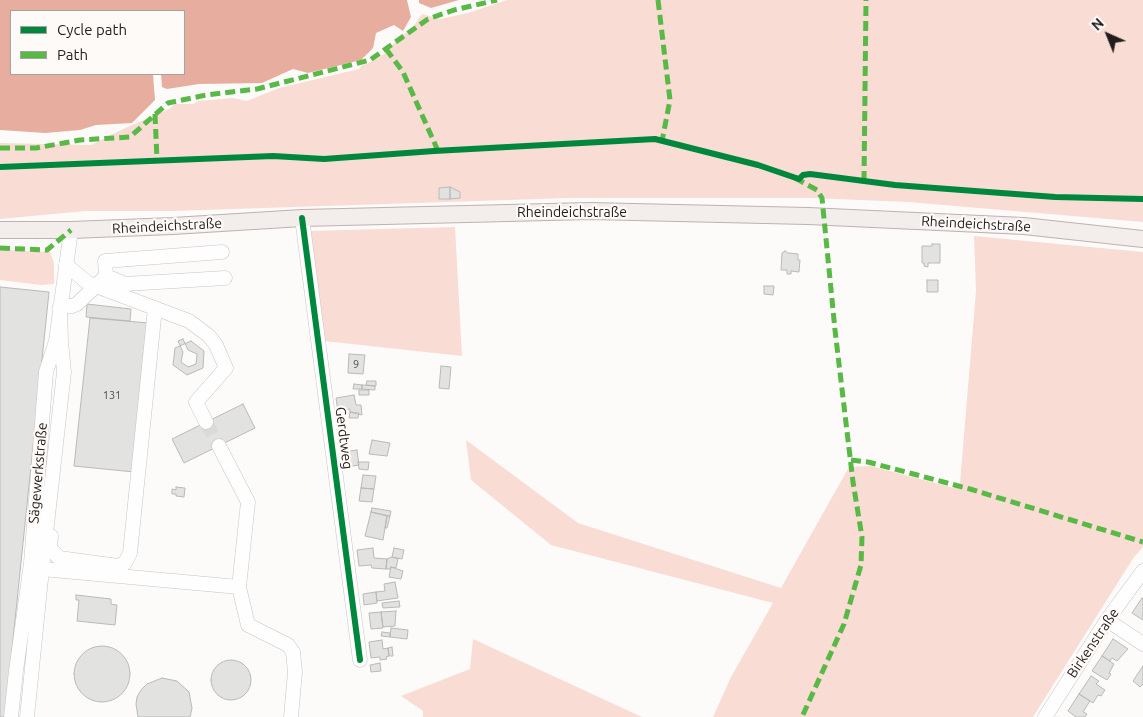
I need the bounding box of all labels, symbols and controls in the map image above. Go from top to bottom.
legend [10,10,185,75]
north arrow [1083,10,1133,60]
text: N [1088,15,1107,34]
text: Cycle path [57,21,127,38]
text: Path [57,46,88,63]
street label: Rheindeichstraße [517,204,627,220]
street label: Rheindeichstraße [921,213,1031,235]
street label: Rheindeichstraße [112,215,222,237]
house number: 9 [353,357,359,371]
house number: 131 [103,388,121,402]
street label: Gerdtweg [332,406,356,470]
street label: Sägewerkstraße [25,422,51,524]
street label: Birkenstraße [1064,605,1122,681]

